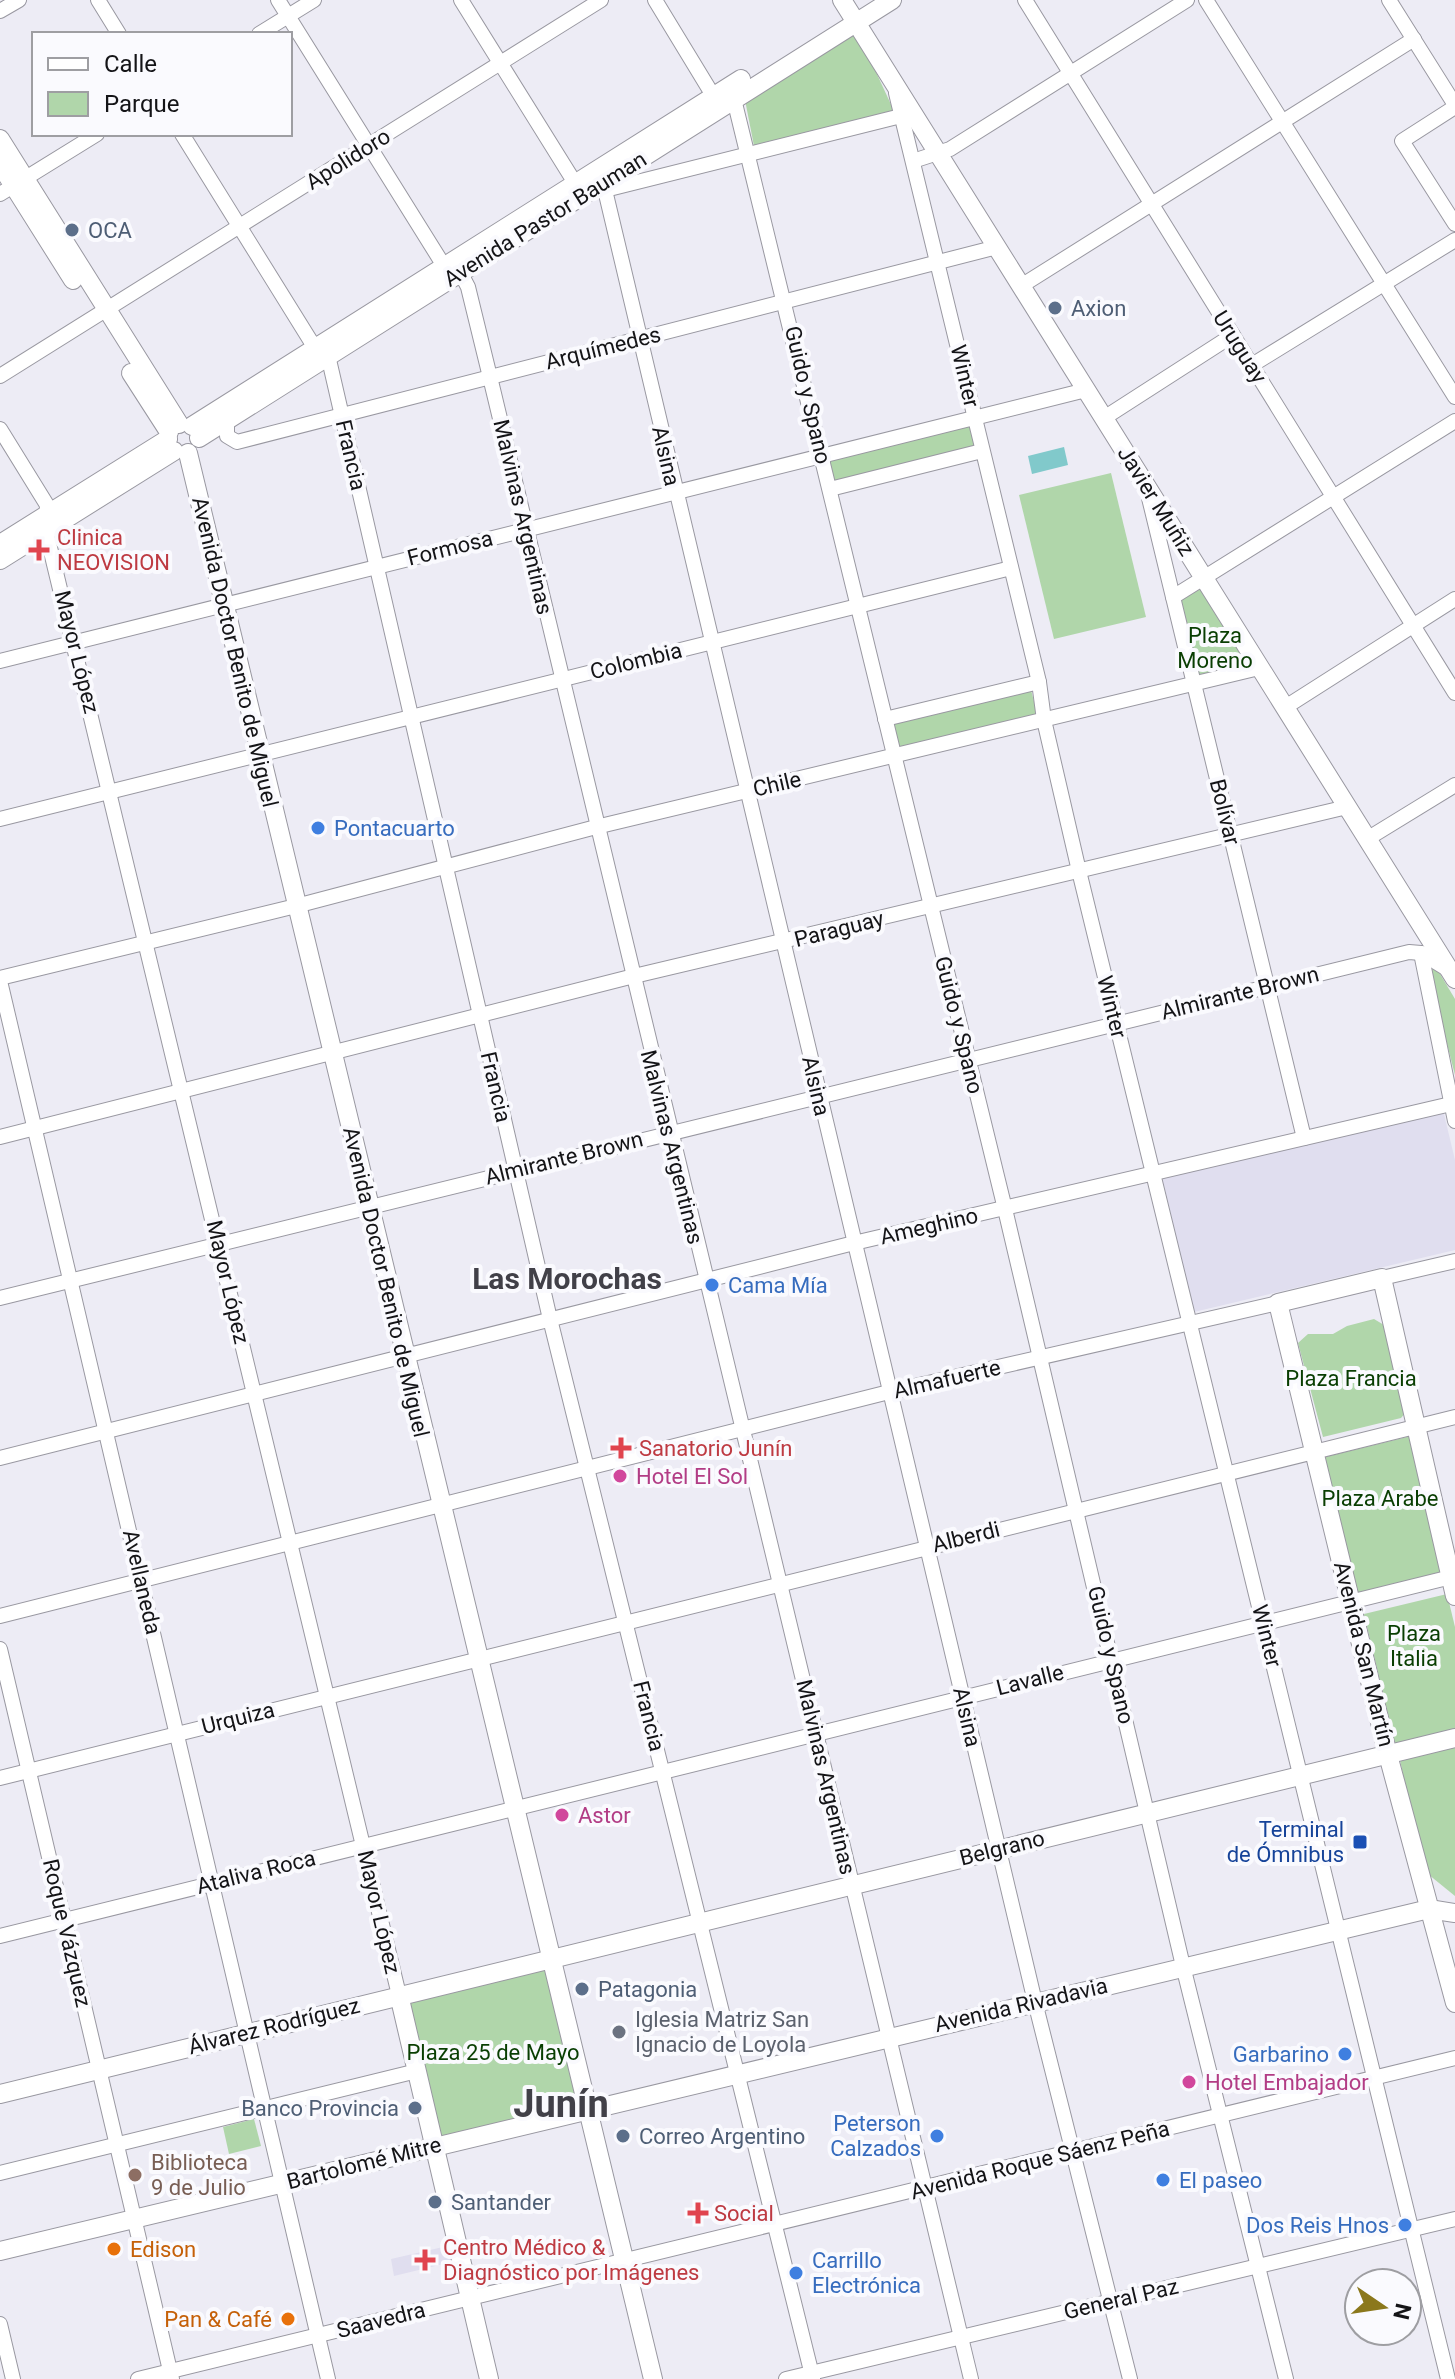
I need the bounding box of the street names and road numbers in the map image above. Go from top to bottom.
street label: Apolidoro [301,123,395,195]
street label: Avenida Pastor Bauman [439,146,651,292]
street label: Uruguay [1208,306,1272,388]
street label: Arquímedes [543,322,663,374]
street label: Guido y Spano [780,324,836,466]
street label: Winter [946,342,984,410]
street label: Francia [331,417,371,493]
street label: Malvinas Argentinas [488,417,558,617]
street label: Alsina [647,424,685,488]
street label: Javier Muñiz [1112,442,1200,560]
street label: Avenida Doctor Benito de Miguel [187,494,283,810]
street label: Formosa [405,525,495,571]
street label: Mayor López [50,588,104,716]
street label: Colombia [588,638,684,684]
street label: Chile [750,766,804,802]
street label: Bolívar [1205,776,1245,848]
street label: Paraguay [792,906,887,952]
street label: Guido y Spano [930,954,988,1096]
street label: Almirante Brown [1158,961,1322,1025]
street label: Winter [1092,973,1132,1041]
street label: Malvinas Argentinas [636,1047,708,1247]
street label: Francia [476,1049,516,1125]
street label: Alsina [797,1054,835,1118]
street label: Avenida Doctor Benito de Miguel [338,1124,434,1440]
street label: Almirante Brown [482,1126,646,1190]
street label: Ameghino [878,1203,980,1249]
street label: Mayor López [202,1218,254,1346]
street label: Almafuerte [891,1355,1003,1403]
street label: Alberdi [930,1517,1002,1557]
street label: Avellaneda [118,1527,166,1637]
street label: Avenida San Martín [1329,1559,1399,1749]
street label: Guido y Spano [1083,1584,1139,1726]
street label: Winter [1247,1602,1287,1670]
street label: Lavalle [994,1660,1066,1700]
street label: Malvinas Argentinas [791,1677,861,1877]
street label: Francia [628,1678,670,1754]
street label: Alsina [948,1685,986,1749]
street label: Urquiza [199,1697,277,1739]
street label: Belgrano [957,1825,1047,1871]
street label: Ataliva Roca [194,1845,318,1899]
street label: Mayor López [353,1848,405,1976]
street label: Roque Vázquez [38,1856,96,2010]
street label: Avenida Rivadavia [932,1973,1110,2037]
street label: Álvarez Rodríguez [186,1993,362,2059]
street label: Avenida Roque Sáenz Peña [908,2116,1172,2204]
street label: Bartolomé Mitre [284,2132,444,2194]
street label: General Paz [1061,2274,1181,2324]
street label: Saavedra [334,2297,428,2343]

